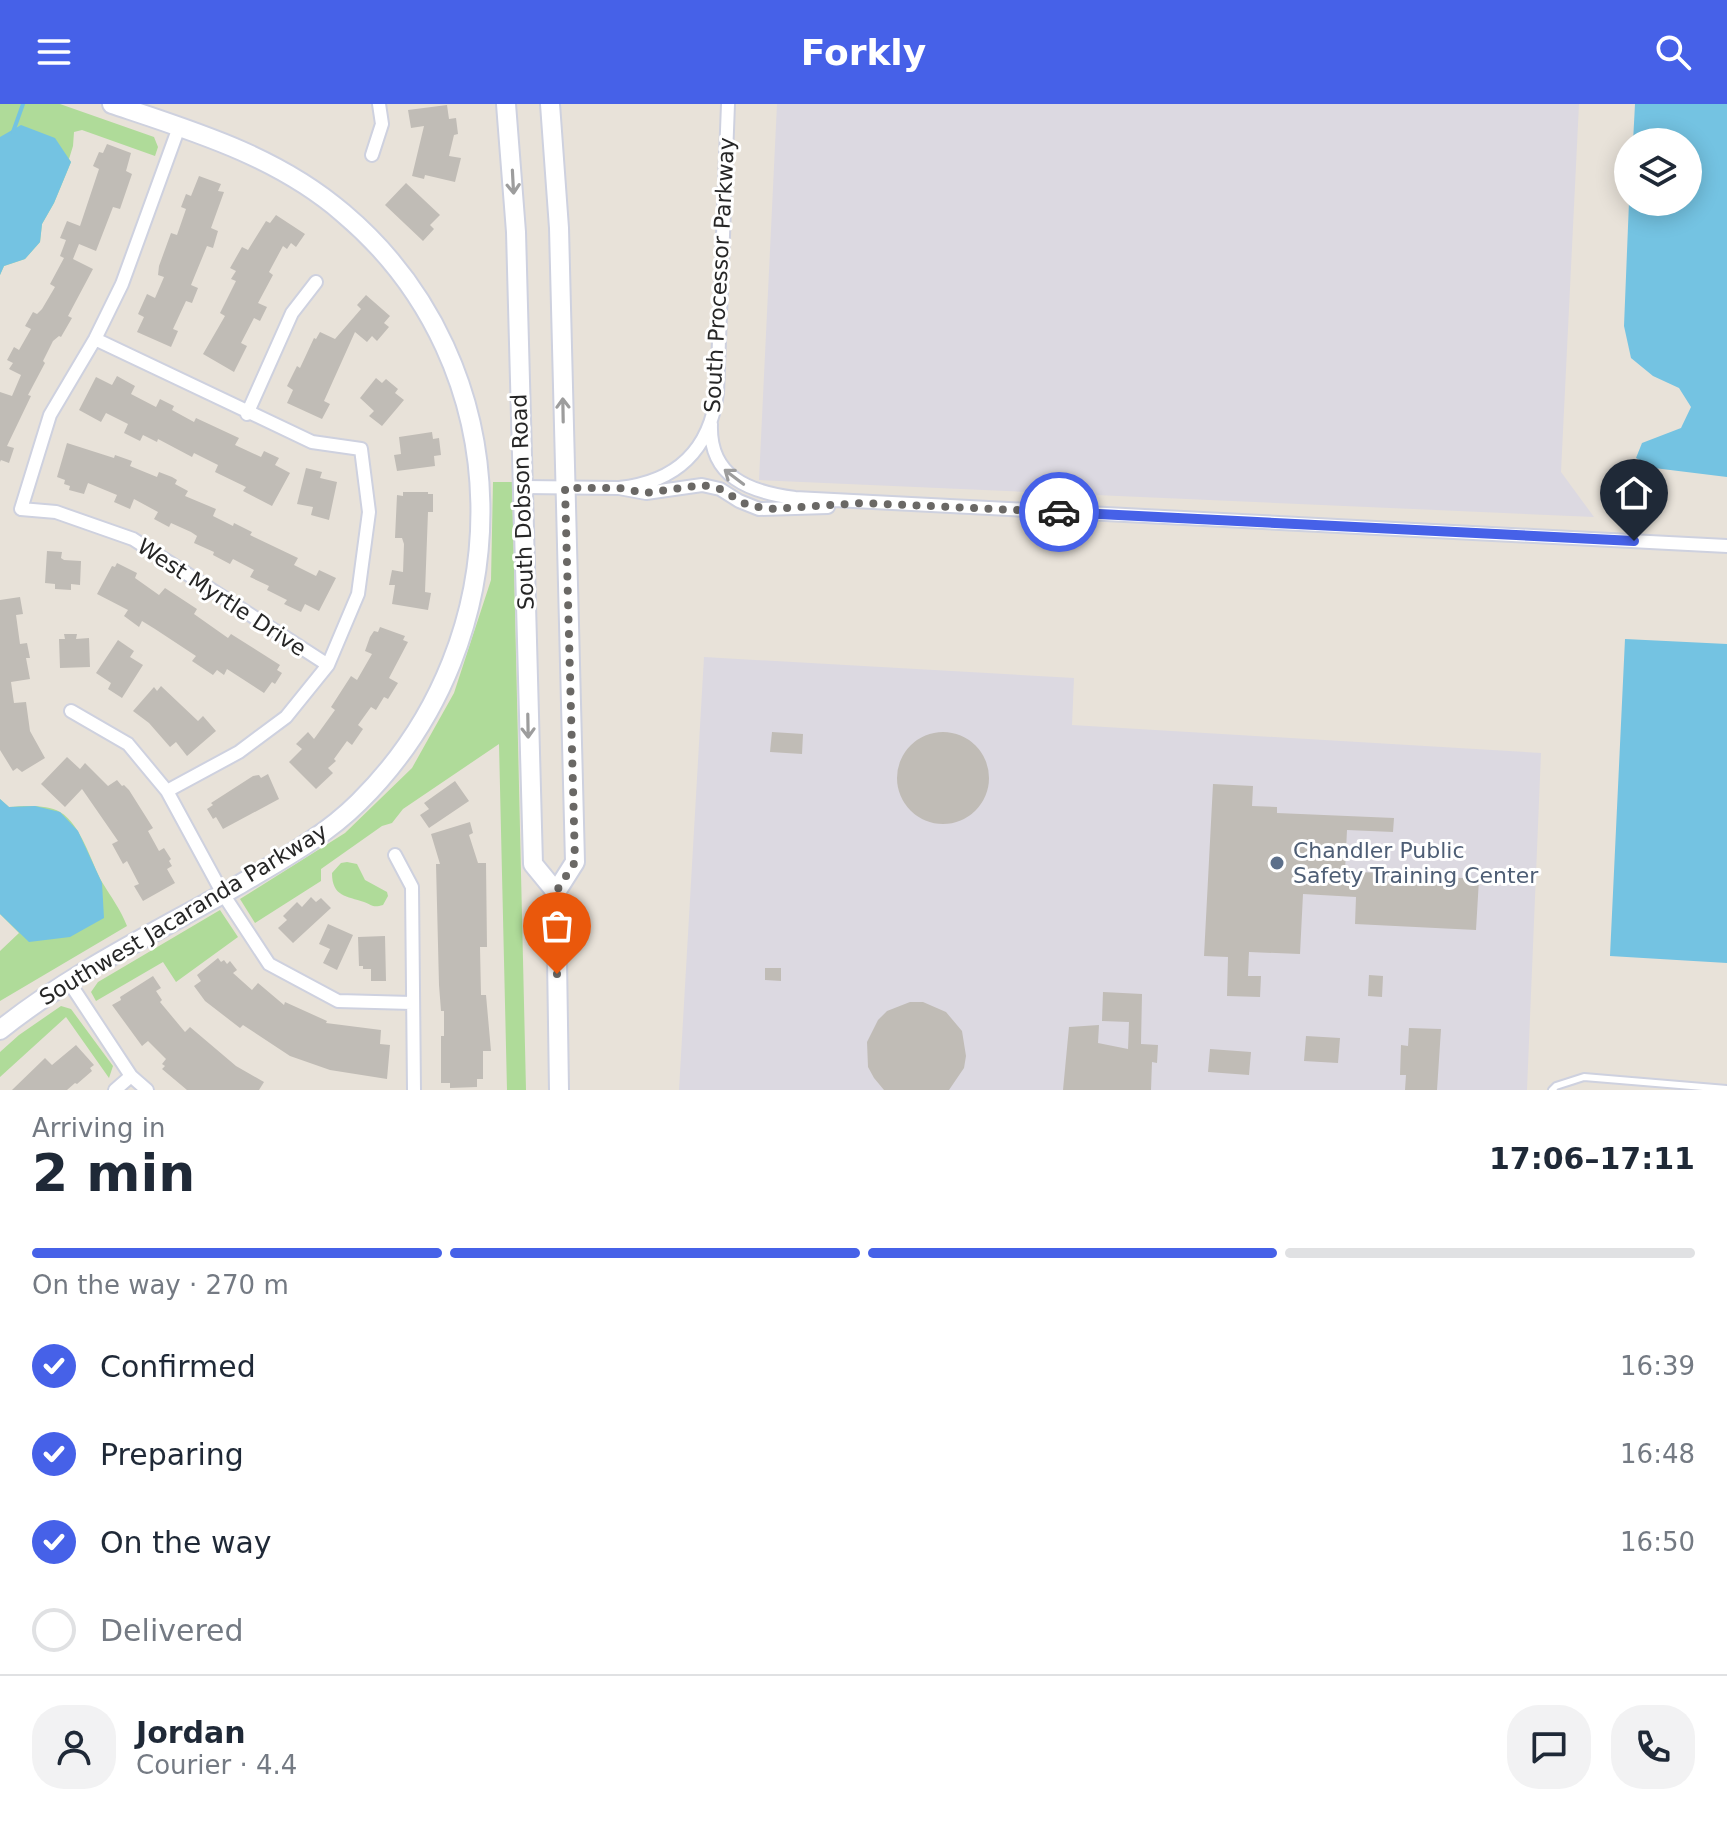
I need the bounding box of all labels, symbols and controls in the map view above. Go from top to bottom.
icon: menu [32,30,76,74]
icon: search [1651,30,1695,74]
text: Forkly [801,32,926,73]
map controls [1614,128,1702,216]
button: layers [1614,128,1702,216]
street label: South Processor Parkway [700,137,739,413]
one-way arrow [506,168,521,195]
street label: South Dobson Road [506,393,539,611]
one-way arrow [556,397,571,424]
pin [1600,459,1668,541]
one-way arrow [724,468,745,485]
icon: home [1612,471,1656,515]
courier [1019,472,1099,552]
icon: car [1037,490,1081,534]
street label: West Myrtle Drive [133,534,311,661]
one-way arrow [520,712,535,739]
street label: Southwest Jacaranda Parkway [35,818,332,1010]
place label: Chandler Public Safety Training Center [1293,838,1539,888]
marker: Chandler Public Safety Training Center [1268,854,1286,872]
pin [523,892,591,974]
icon: bag [535,904,579,948]
text: Arriving in [32,1113,166,1143]
text: 17:06–17:11 [1489,1141,1695,1176]
text: 2 min [32,1143,195,1203]
text: On the way · 270 m [32,1270,289,1300]
icon: check [32,1344,76,1388]
text: Confirmed [100,1349,256,1384]
text: 16:39 [1620,1351,1695,1381]
icon: check [32,1432,76,1476]
text: Preparing [100,1437,244,1472]
text: 16:48 [1620,1439,1695,1469]
icon: check [32,1520,76,1564]
text: On the way [100,1525,272,1560]
text: 16:50 [1620,1527,1695,1557]
text: Delivered [100,1613,244,1648]
button: person [32,1705,116,1789]
button: chat [1507,1705,1591,1789]
button: phone [1611,1705,1695,1789]
text: Jordan [136,1715,246,1750]
text: Courier · 4.4 [136,1750,297,1780]

